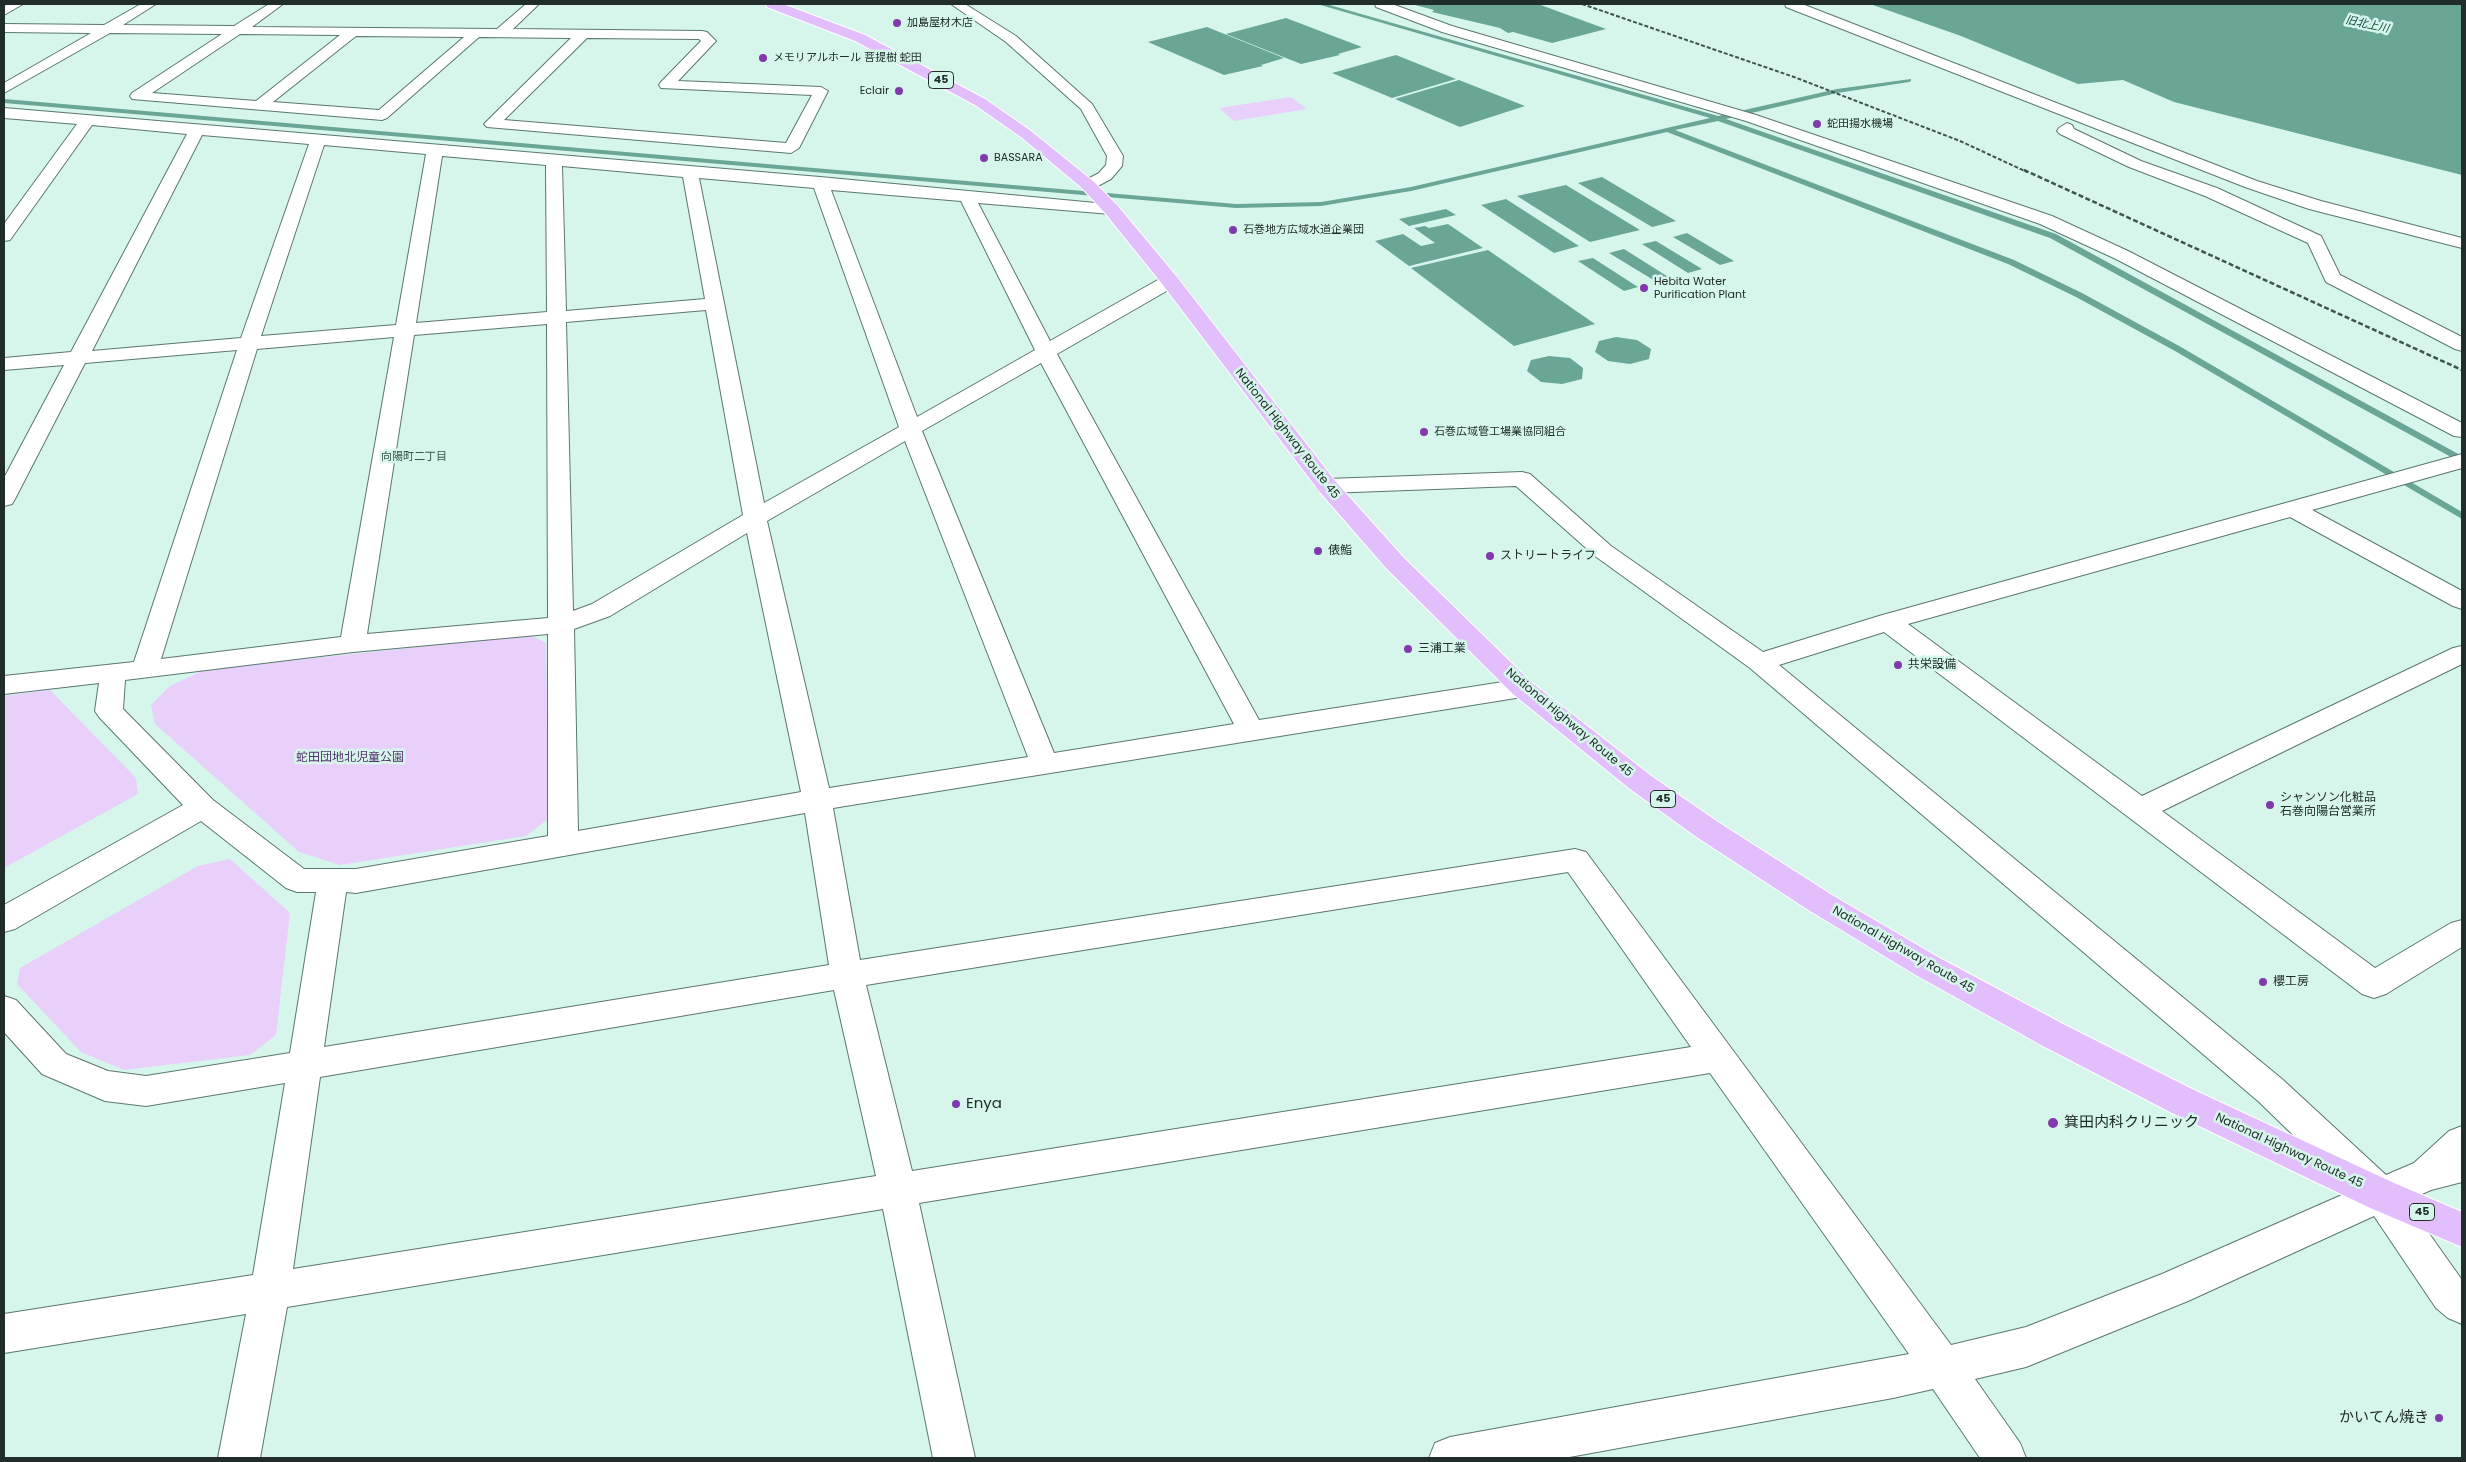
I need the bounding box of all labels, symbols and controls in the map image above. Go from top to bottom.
water label: 旧北上川 [2344,14,2390,36]
place label: 加島屋材木店 [907,16,973,30]
marker: 加島屋材木店 [891,17,903,29]
place label: メモリアルホール 菩提樹 蛇田 [773,51,922,65]
marker: メモリアルホール 菩提樹 蛇田 [757,52,769,64]
road number: 45 [928,72,954,88]
place label: Eclair [860,84,889,98]
marker: Eclair [893,85,905,97]
place label: 蛇田揚水機場 [1827,117,1893,131]
marker: 蛇田揚水機場 [1811,118,1823,130]
place label: BASSARA [994,151,1043,165]
marker: BASSARA [978,152,990,164]
place label: 石巻地方広域水道企業団 [1243,223,1364,237]
marker: 石巻地方広域水道企業団 [1227,224,1239,236]
place label: Hebita Water Purification Plant [1654,275,1746,301]
marker: Hebita Water Purification Plant [1638,282,1650,294]
street label: National Highway Route 45 [1232,366,1342,502]
place label: 石巻広域管工場業協同組合 [1434,425,1566,439]
marker: 石巻広域管工場業協同組合 [1418,426,1430,438]
district label: 向陽町二丁目 [381,450,447,464]
place label: 俵鮨 [1328,544,1352,558]
marker: 俵鮨 [1312,545,1324,557]
place label: ストリートライフ [1500,549,1596,563]
marker: ストリートライフ [1484,550,1496,562]
place label: 三浦工業 [1418,642,1466,656]
marker: 三浦工業 [1402,643,1414,655]
place label: 共栄設備 [1908,658,1956,672]
marker: 共栄設備 [1892,659,1904,671]
street label: National Highway Route 45 [1503,666,1635,780]
park label: 蛇田団地北児童公園 [296,751,404,765]
road number: 45 [1650,791,1676,808]
place label: シャンソン化粧品 石巻向陽台営業所 [2280,791,2376,819]
marker: シャンソン化粧品 石巻向陽台営業所 [2264,799,2276,811]
street label: National Highway Route 45 [1830,903,1976,997]
place label: 櫻工房 [2273,975,2309,989]
marker: 櫻工房 [2257,976,2269,988]
place label: Enya [966,1095,1002,1113]
marker: Enya [950,1098,962,1110]
street label: National Highway Route 45 [2213,1110,2365,1192]
place label: 箕田内科クリニック [2064,1114,2199,1132]
marker: 箕田内科クリニック [2046,1116,2060,1130]
road number: 45 [2410,1204,2434,1220]
place label: かいてん焼き [2339,1409,2429,1427]
marker: かいてん焼き [2433,1412,2445,1424]

